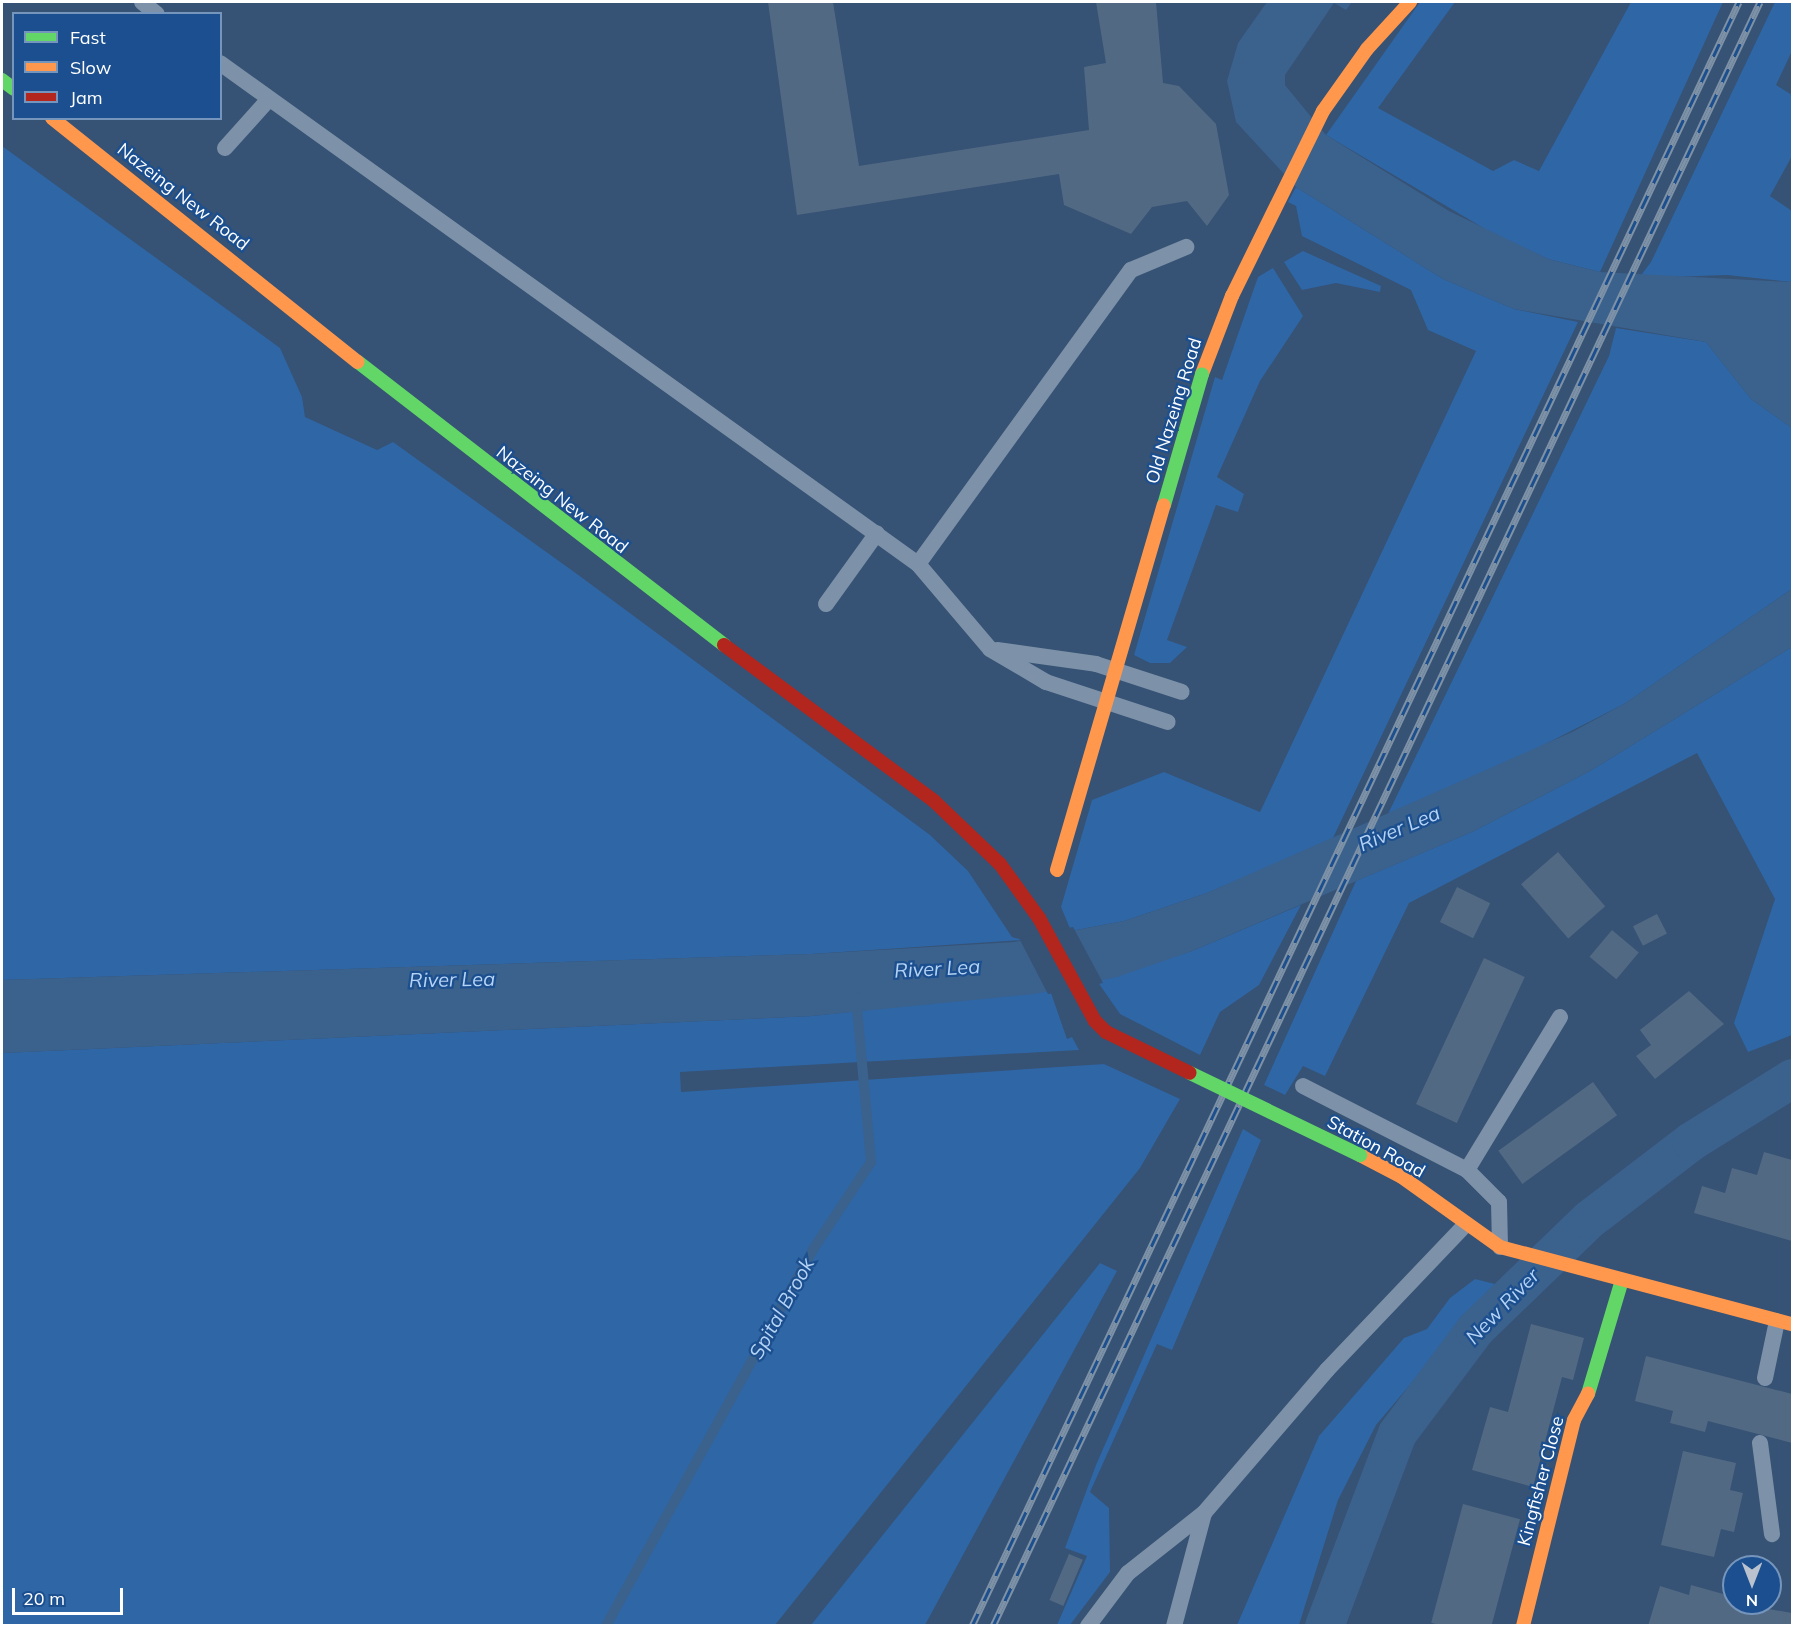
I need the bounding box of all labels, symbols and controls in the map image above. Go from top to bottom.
legend [12,12,222,120]
text: Fast [70,26,106,49]
text: Slow [70,56,111,79]
text: Jam [70,86,103,109]
street label: Nazeing New Road [113,139,253,255]
street label: Old Nazeing Road [1142,335,1206,487]
street label: Nazeing New Road [492,442,632,558]
water label: River Lea [1355,800,1443,856]
water label: River Lea [893,954,981,982]
water label: River Lea [409,966,495,992]
street label: Station Road [1323,1111,1429,1183]
water label: Spital Brook [743,1253,819,1363]
water label: New River [1460,1263,1544,1349]
street label: Kingfisher Close [1513,1414,1569,1548]
north arrow [1722,1555,1782,1615]
scale bar [15,1576,126,1614]
text: 20 m [23,1587,65,1610]
text: N [1746,1591,1758,1611]

